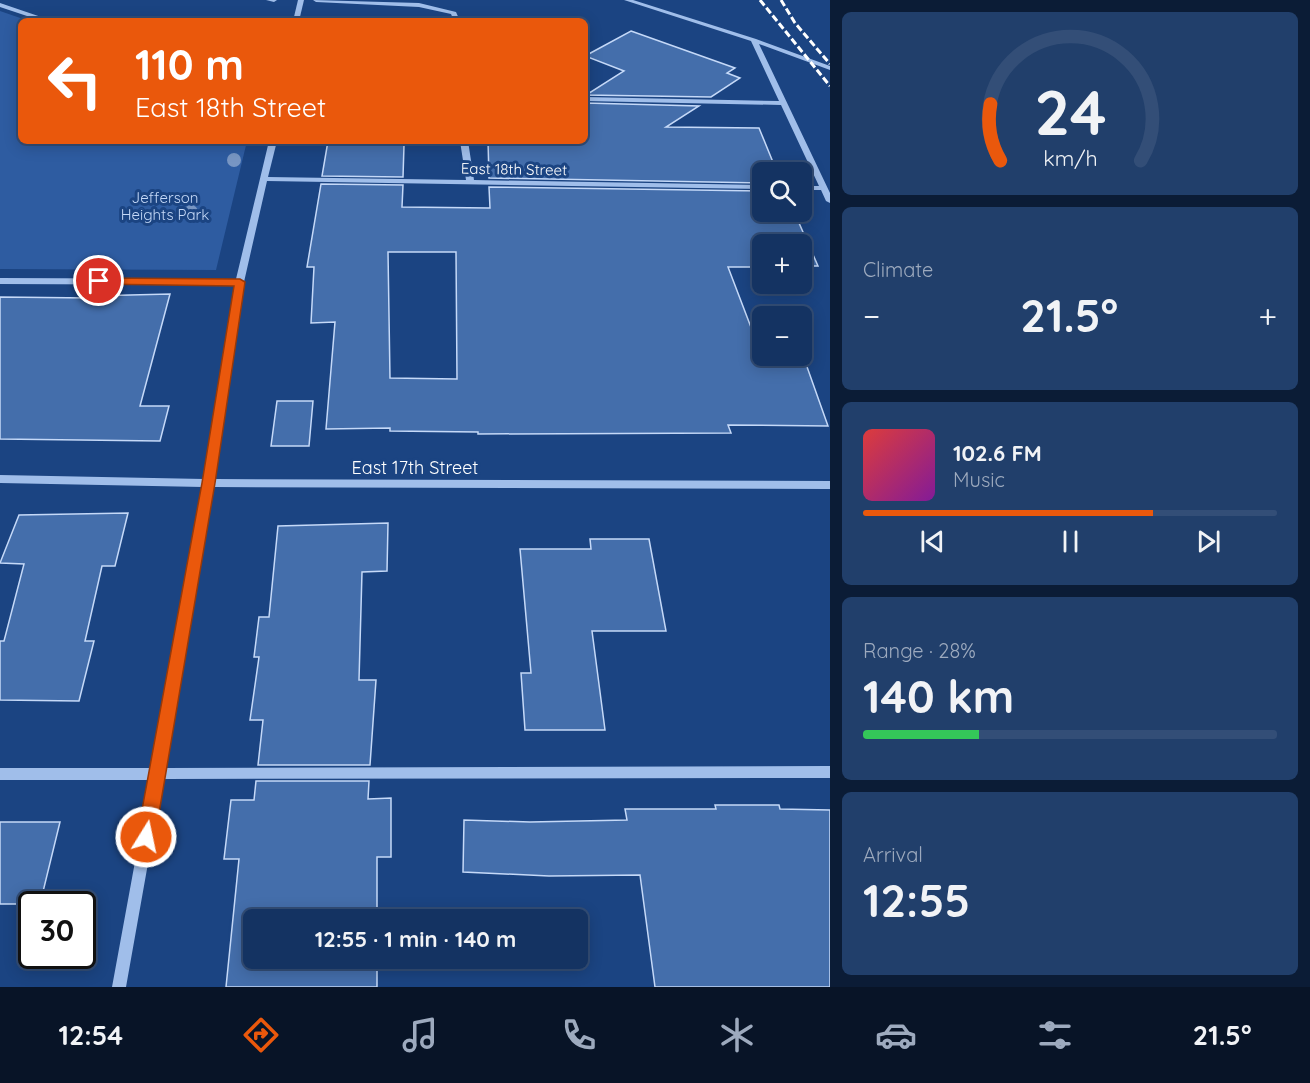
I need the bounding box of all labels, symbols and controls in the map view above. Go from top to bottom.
text: 110 m [135,38,244,91]
icon: left [36,42,114,120]
text: 24 [1034,73,1106,151]
text: East 18th Street [135,90,326,124]
text: km/h [1043,145,1097,171]
street label: East 18th Street [461,159,567,179]
map controls [752,162,812,366]
button: search [752,162,812,222]
park label: Jefferson Heights Park [121,188,209,224]
button: + [752,234,812,294]
pin [73,255,124,306]
text: Climate [863,257,933,282]
icon: arrive [82,264,115,297]
text: 21.5° [1020,287,1118,343]
text: − [863,295,880,336]
text: + [1258,295,1277,336]
button: − [752,306,812,366]
text: 102.6 FM [953,439,1042,467]
street label: East 17th Street [352,456,478,479]
text: Music [953,467,1005,492]
icon: previous [916,525,949,558]
icon: pause [1054,525,1087,558]
icon: next [1192,525,1225,558]
text: Range · 28% [863,638,976,663]
text: 140 km [863,668,1014,724]
position arrow [114,805,178,869]
text: Arrival [863,842,923,867]
text: 12:55 [863,872,970,928]
speed limit sign: 30 [18,891,96,969]
text: 12:55 · 1 min · 140 m [315,925,516,953]
icon: directions [240,1014,282,1056]
icon: music [399,1014,441,1056]
icon: phone [558,1014,600,1056]
icon: climate [716,1014,758,1056]
icon: car [875,1014,917,1056]
icon: filters [1034,1014,1076,1056]
text: 12:54 [58,1018,123,1052]
text: 21.5° [1193,1018,1252,1052]

